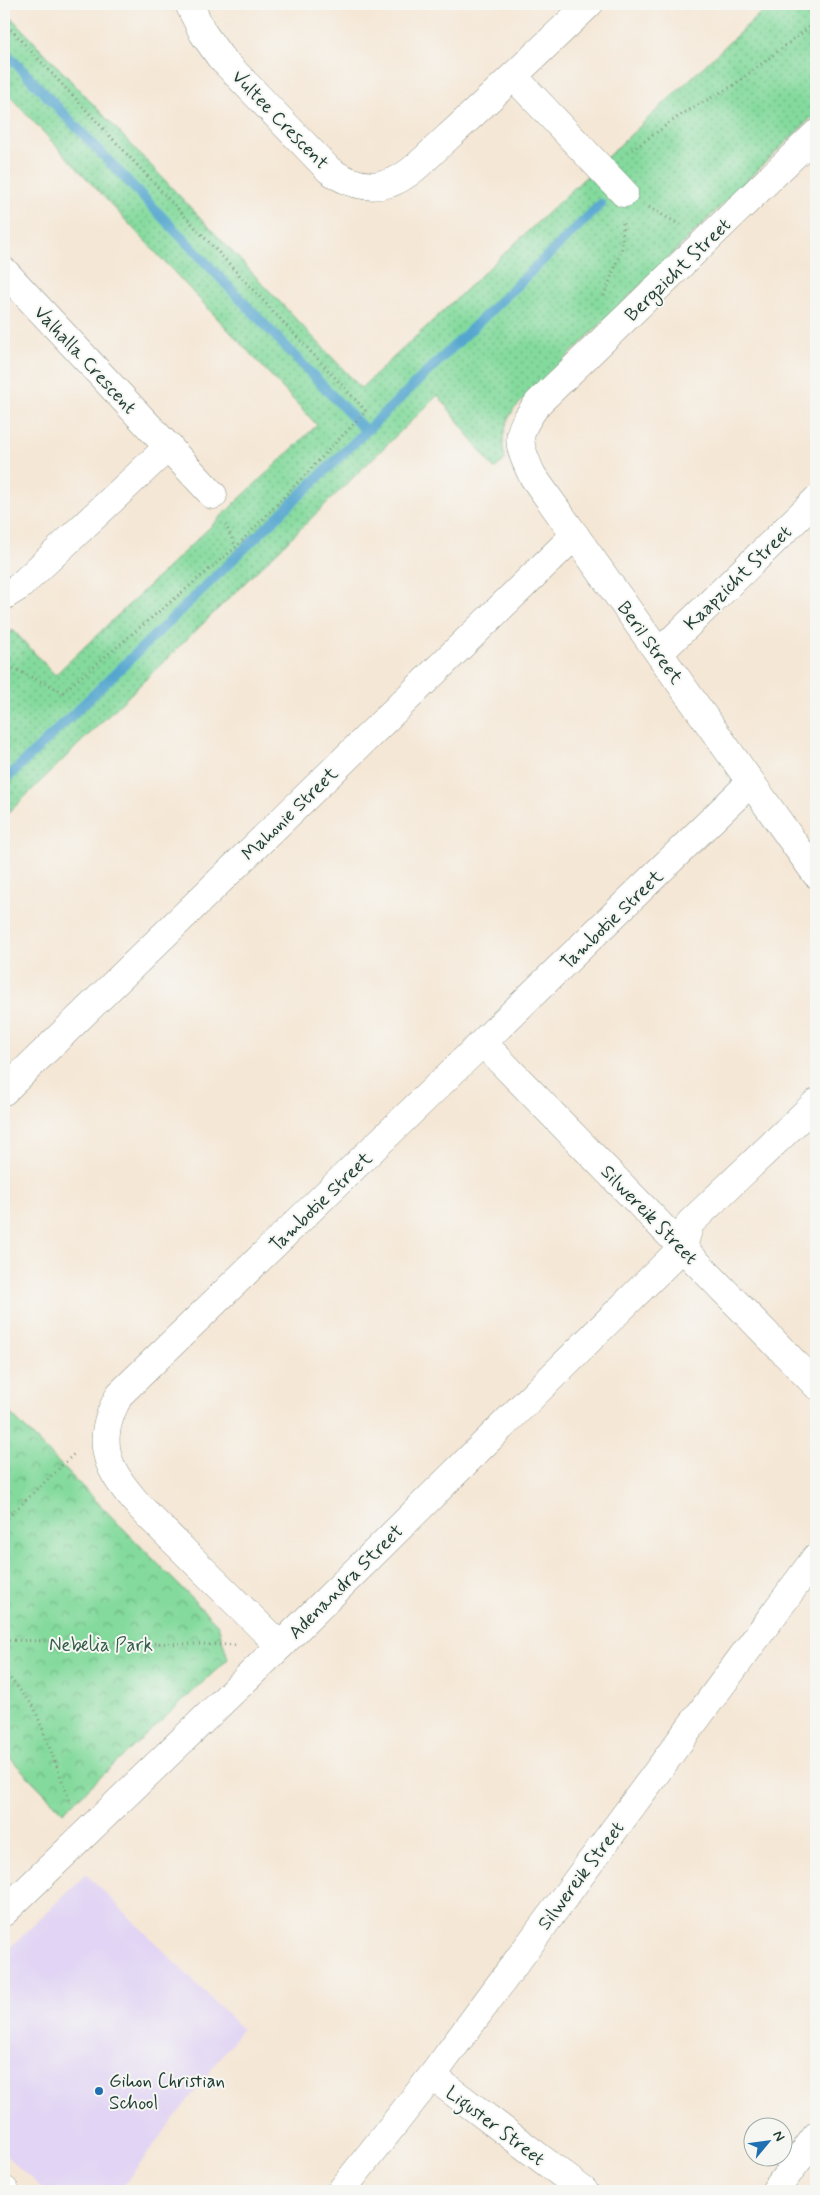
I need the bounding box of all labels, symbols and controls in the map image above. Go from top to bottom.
street label: Vultee Crescent [226,65,334,175]
street label: Bergzicht Street [620,213,738,329]
street label: Valhalla Crescent [28,300,142,420]
street label: Kaapzicht Street [679,520,797,636]
street label: Beril Street [611,596,688,689]
street label: Mahonie Street [236,762,344,867]
street label: Tambotie Street [555,865,669,976]
street label: Tambotie Street [264,1147,378,1258]
street label: Silwereik Street [595,1160,703,1270]
street label: Adenandra Street [283,1519,409,1645]
park label: Nebelia Park [49,1633,153,1658]
street label: Silwereik Street [532,1817,630,1935]
place label: Gihon Christian School [109,2069,225,2116]
street label: Liguster Street [439,2081,550,2174]
marker: Gihon Christian School [93,2085,105,2097]
north arrow [742,2118,792,2168]
text: N [768,2128,789,2145]

